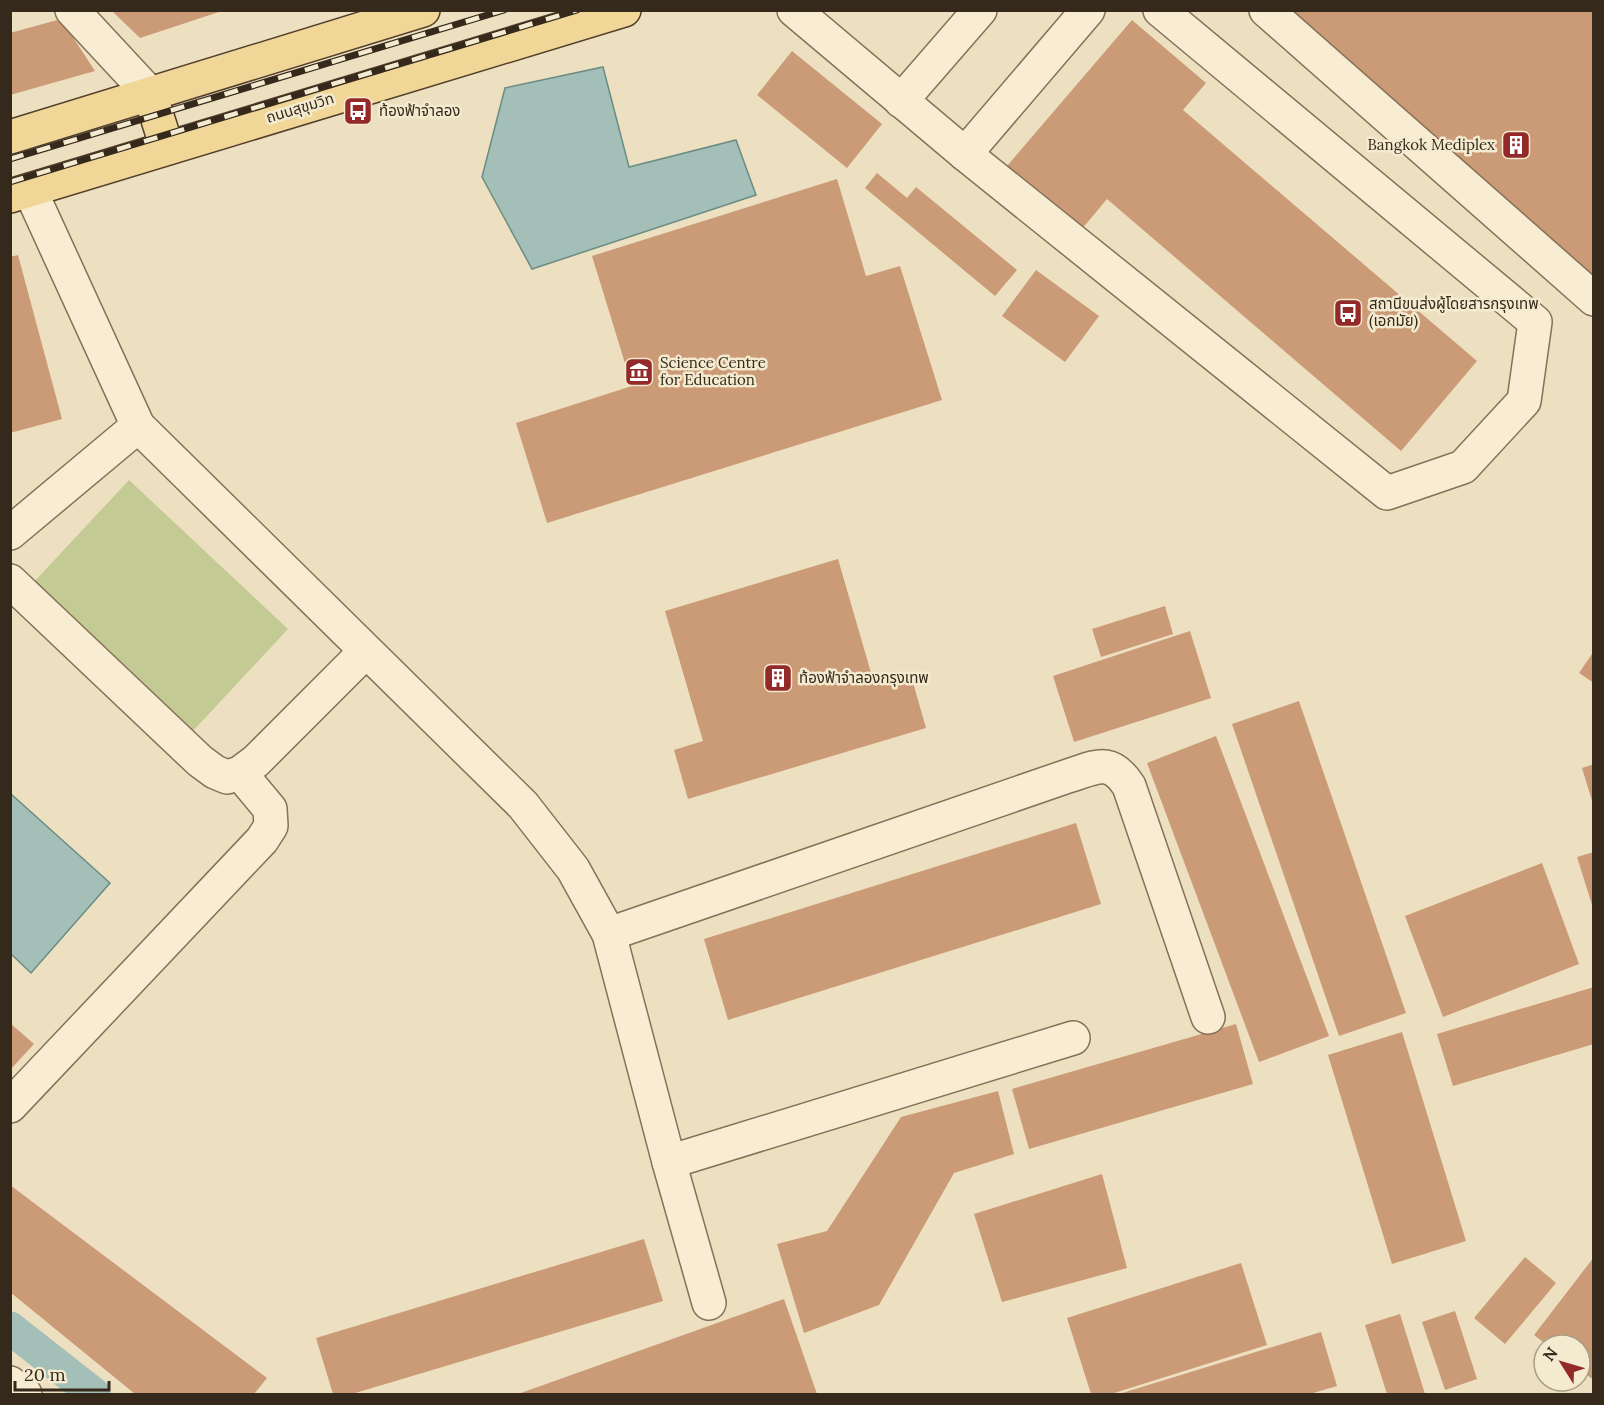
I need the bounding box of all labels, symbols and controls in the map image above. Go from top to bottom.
street label: ถนนสุขุมวิท [264,88,336,127]
bus stop icon: ท้องฟ้าจำลอง [342,95,374,127]
place label: ท้องฟ้าจำลอง [379,101,460,120]
building icon: Bangkok Mediplex [1500,129,1532,161]
place label: Bangkok Mediplex [1367,135,1495,154]
place label: สถานีขนส่งผู้โดยสารกรุงเทพ (เอกมัย) [1369,294,1539,331]
bus stop icon: สถานีขนส่งผู้โดยสารกรุงเทพ (เอกมัย) [1332,297,1364,329]
place label: Science Centre for Education [660,353,766,389]
museum icon: Science Centre for Education [623,356,655,388]
building icon: ท้องฟ้าจำลองกรุงเทพ [762,662,794,694]
place label: ท้องฟ้าจำลองกรุงเทพ [799,668,929,687]
north arrow [1532,1333,1592,1393]
text: N [1538,1343,1562,1365]
scale bar [15,1354,110,1392]
text: 20 m [24,1363,66,1386]

